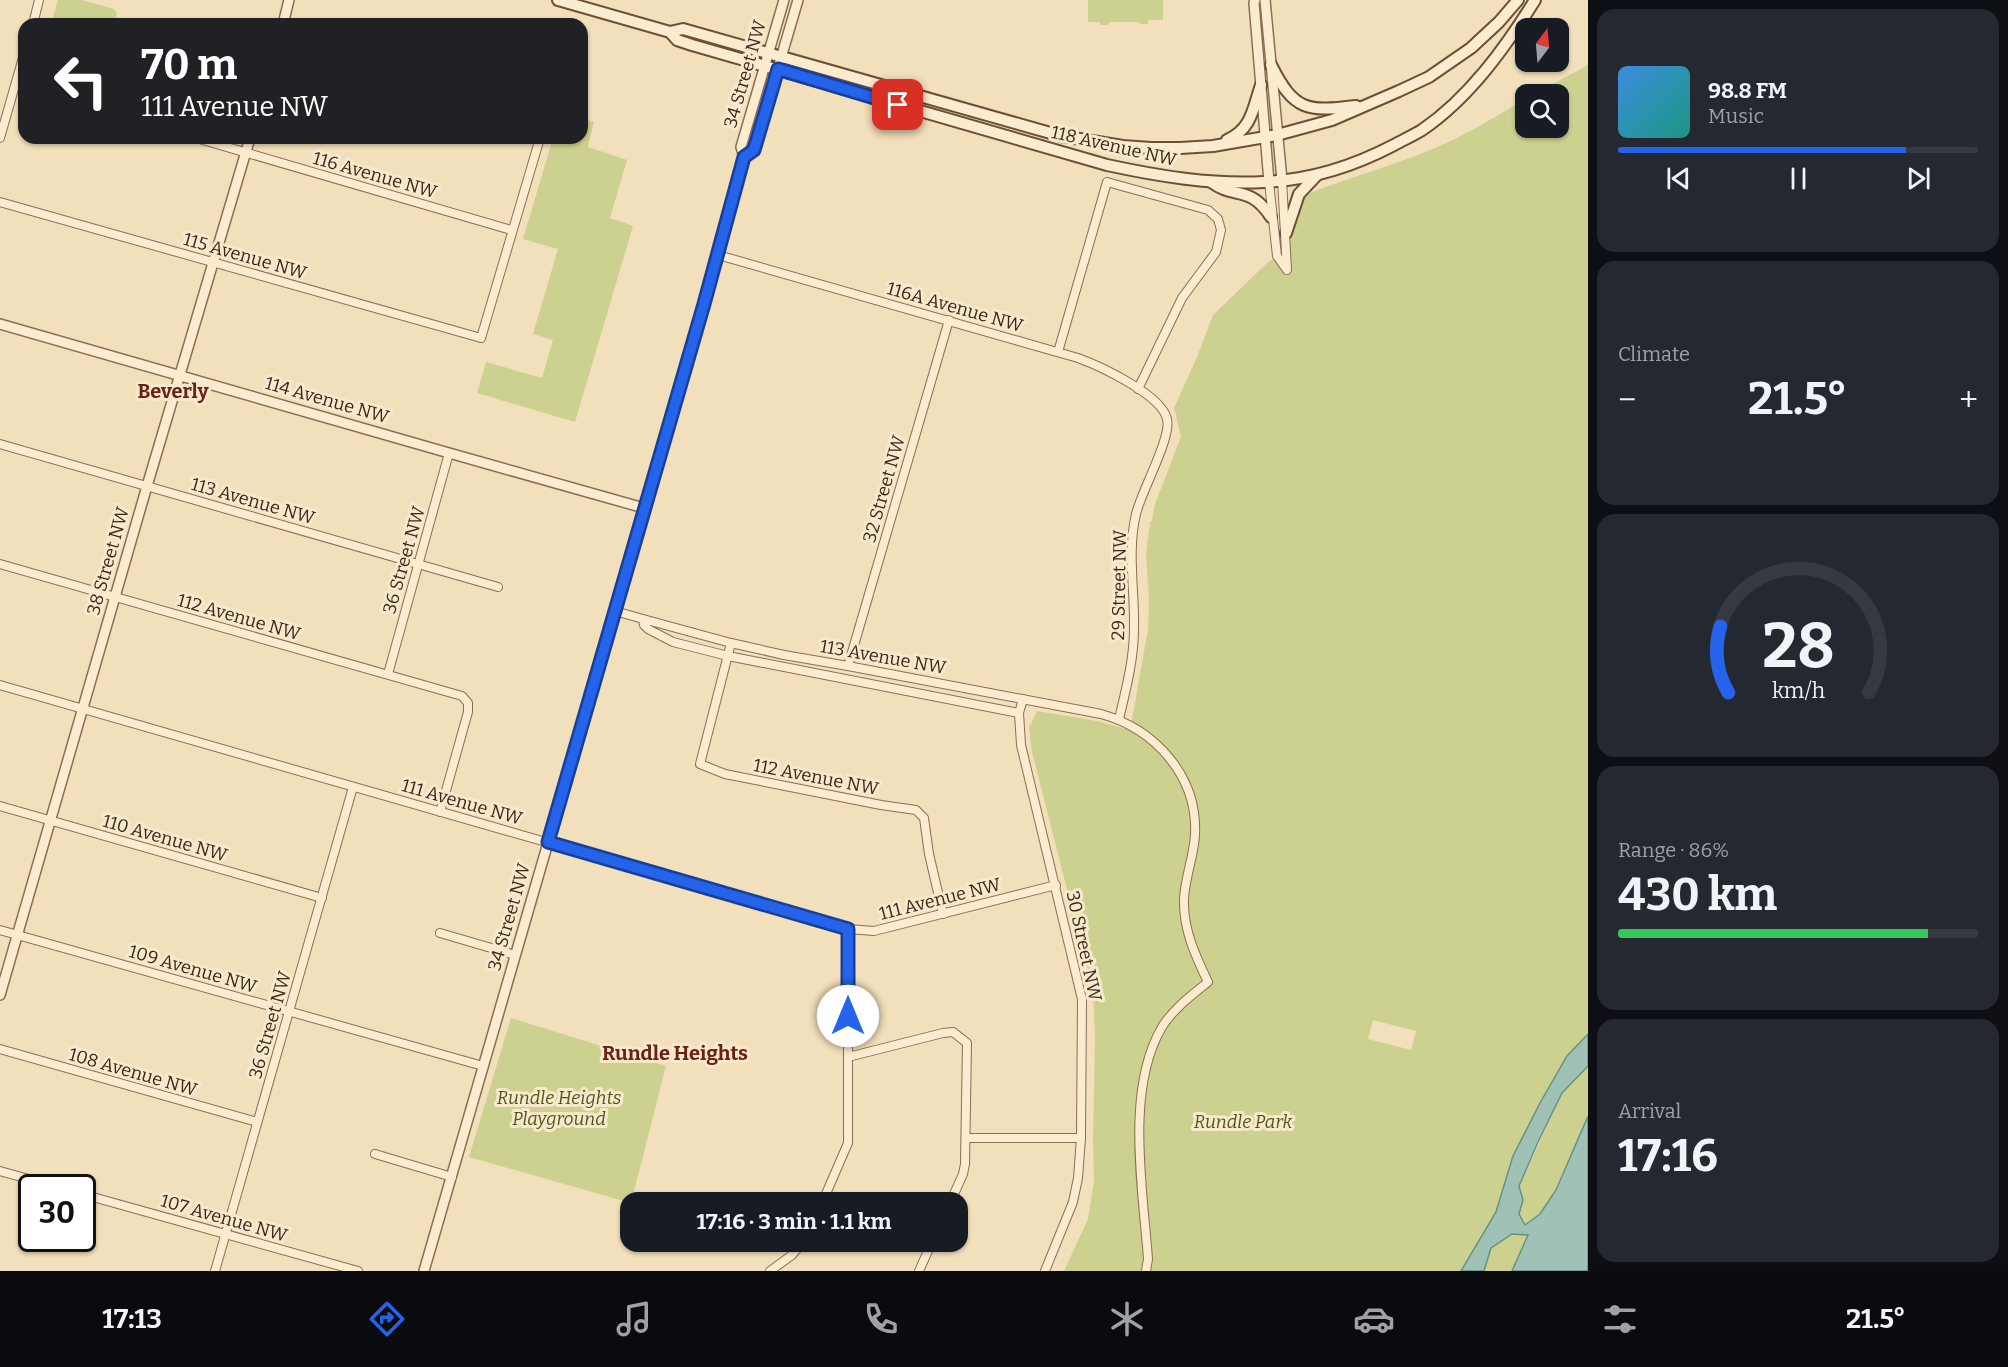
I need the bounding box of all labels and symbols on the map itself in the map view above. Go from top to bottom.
street label: 34 Street NW [719,17,771,130]
north arrow [1515,18,1569,72]
pin [872,79,923,130]
street label: 118 Avenue NW [1049,121,1179,171]
street label: 116 Avenue NW [310,147,440,203]
street label: 115 Avenue NW [181,228,310,284]
street label: 116A Avenue NW [884,277,1026,337]
street label: 114 Avenue NW [263,372,392,428]
district label: Beverly [137,379,209,403]
street label: 32 Street NW [858,432,910,545]
street label: 113 Avenue NW [189,473,318,529]
street label: 36 Street NW [378,503,430,616]
street label: 38 Street NW [82,504,134,618]
street label: 29 Street NW [1107,529,1131,640]
street label: 112 Avenue NW [175,589,304,645]
street label: 113 Avenue NW [818,635,948,679]
street label: 112 Avenue NW [751,754,881,800]
street label: 111 Avenue NW [399,774,525,830]
street label: 110 Avenue NW [100,810,231,866]
street label: 34 Street NW [483,860,535,973]
street label: 111 Avenue NW [877,873,1004,925]
street label: 30 Street NW [1062,889,1107,1004]
street label: 109 Avenue NW [126,940,260,998]
street label: 36 Street NW [244,968,296,1081]
position arrow [816,984,880,1048]
district label: Rundle Heights [602,1041,748,1065]
street label: 108 Avenue NW [66,1043,200,1101]
park label: Rundle Heights Playground [497,1087,622,1130]
park label: Rundle Park [1194,1111,1293,1133]
speed limit sign: 30 [18,1174,96,1252]
street label: 107 Avenue NW [158,1189,290,1247]

